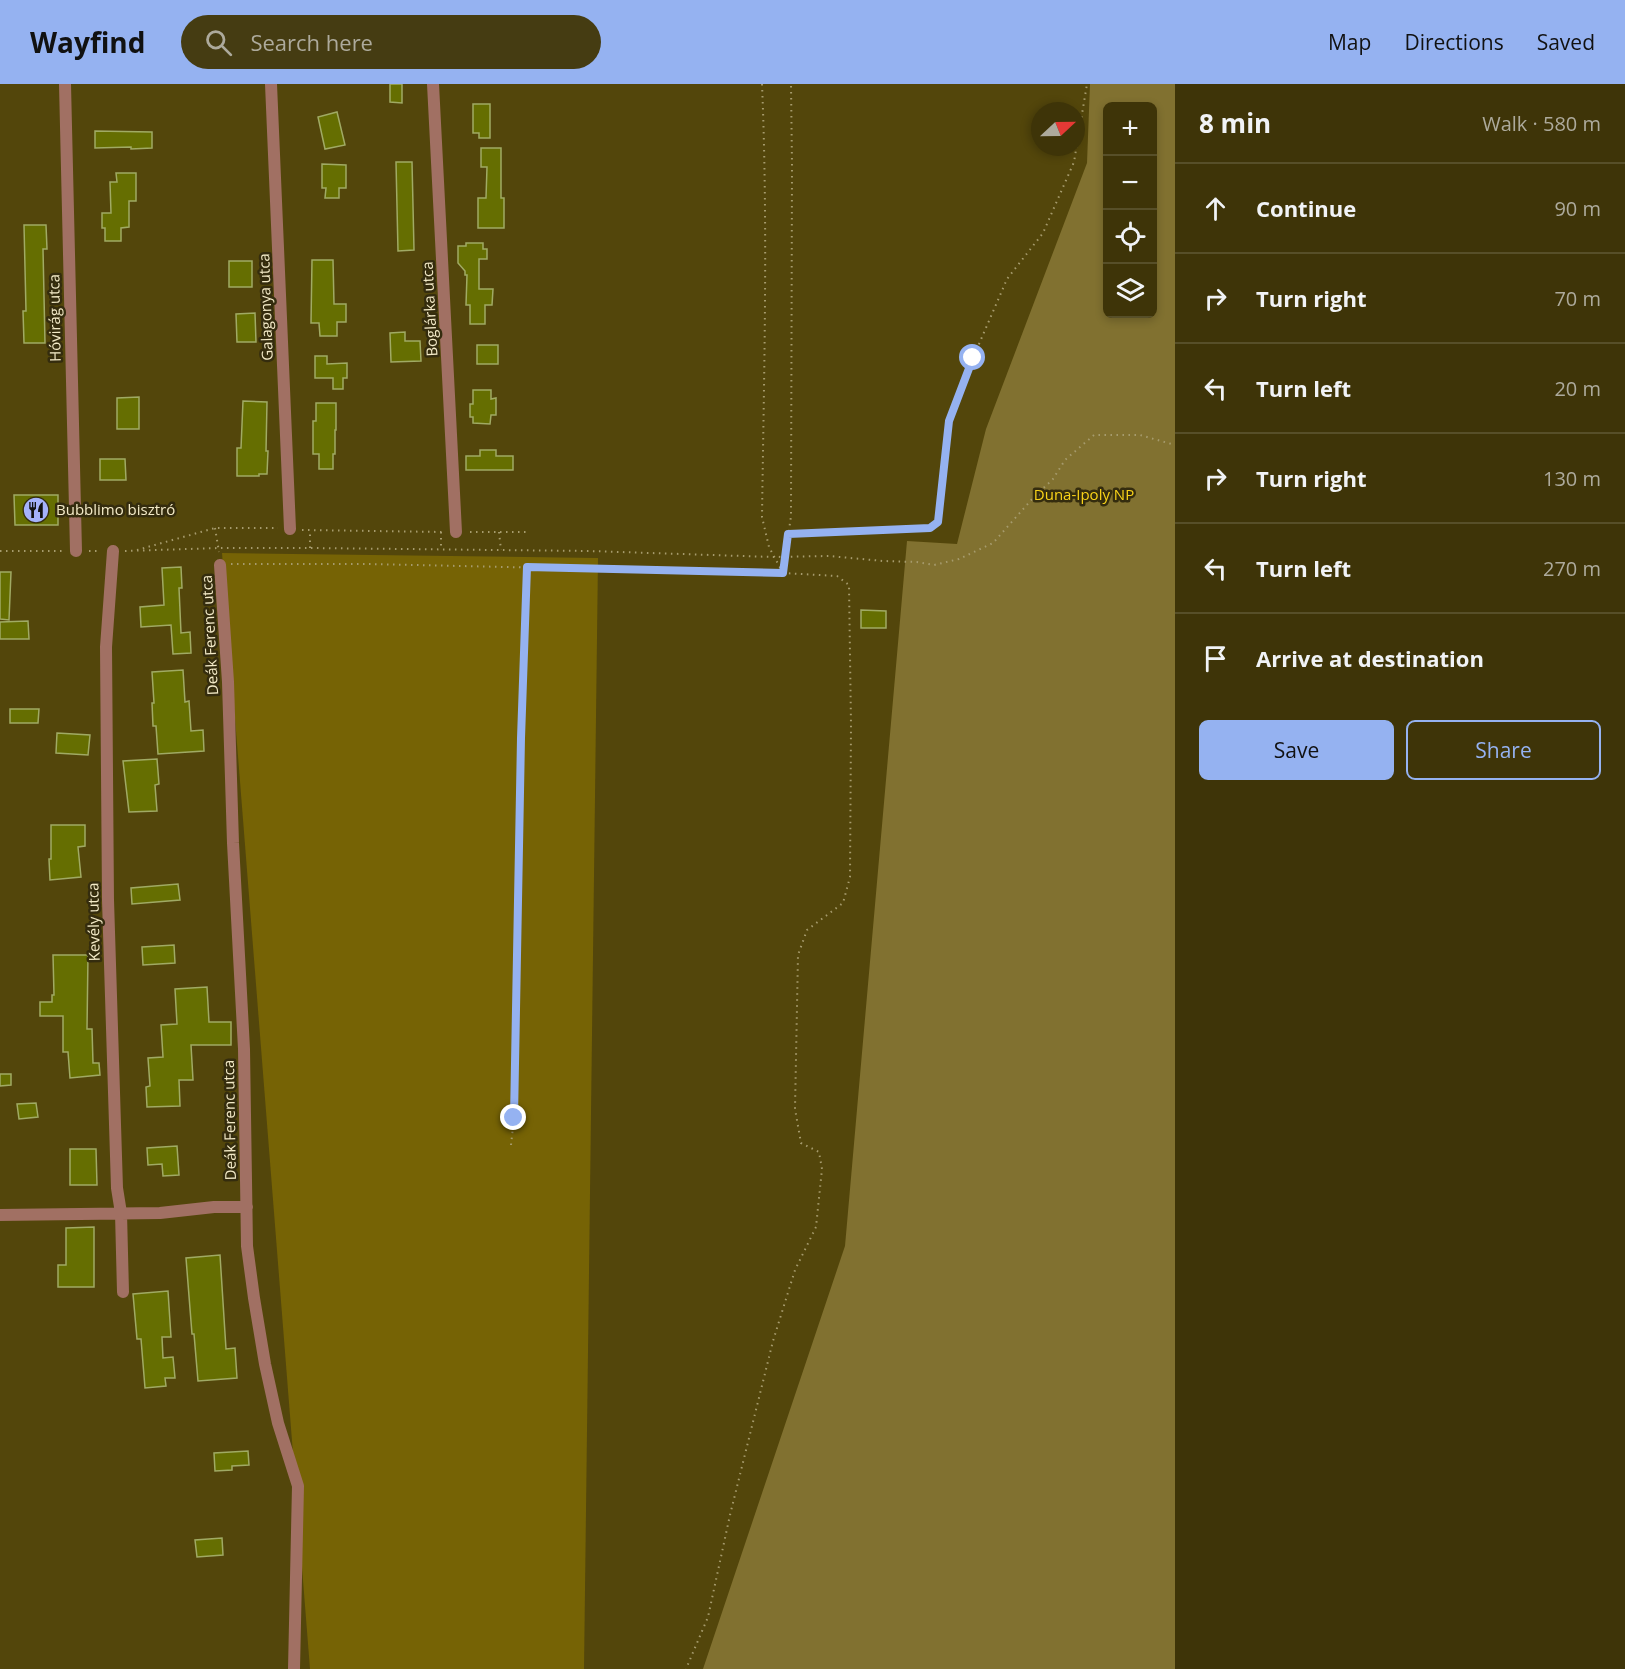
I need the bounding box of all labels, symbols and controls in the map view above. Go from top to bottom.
search box [181,15,601,69]
text: Wayfind [30,23,145,61]
icon: search [202,26,235,59]
text: Search here [250,27,373,57]
text: Map [1328,28,1371,56]
text: Directions [1404,28,1504,56]
text: Saved [1537,28,1595,56]
north arrow [1031,102,1085,156]
map controls [1103,102,1157,318]
button: + [1103,102,1157,156]
text: 8 min [1199,105,1271,141]
text: Walk · 580 m [1482,110,1601,137]
button: − [1103,156,1157,210]
icon: ahead [1199,192,1232,225]
text: Continue [1256,193,1356,223]
text: 90 m [1554,195,1601,222]
button: locate [1103,210,1157,264]
street label: Galagonya utca [253,253,277,361]
street label: Boglárka utca [417,261,441,357]
button: layers [1103,264,1157,318]
street label: Hóvirág utca [43,274,65,362]
icon: right [1199,282,1232,315]
text: Turn right [1256,283,1367,313]
text: 70 m [1554,285,1601,312]
route start [959,344,985,370]
icon: left [1199,372,1232,405]
text: Turn left [1256,373,1351,403]
text: 20 m [1554,375,1601,402]
icon: right [1199,462,1232,495]
text: Turn right [1256,463,1367,493]
text: 130 m [1543,465,1601,492]
park label: Duna-Ipoly NP [1034,484,1134,504]
restaurant icon: Bubblimo bisztró [21,495,51,525]
place label: Bubblimo bisztró [56,499,175,519]
icon: left [1199,552,1232,585]
text: Turn left [1256,553,1351,583]
text: 270 m [1543,555,1601,582]
street label: Deák Ferenc utca [196,574,222,696]
icon: arrive [1199,642,1232,675]
text: Arrive at destination [1256,643,1484,673]
button: Save [1199,720,1394,780]
button: Share [1406,720,1601,780]
street label: Kevély utca [82,882,104,962]
street label: Deák Ferenc utca [218,1060,240,1180]
route end [500,1104,526,1130]

